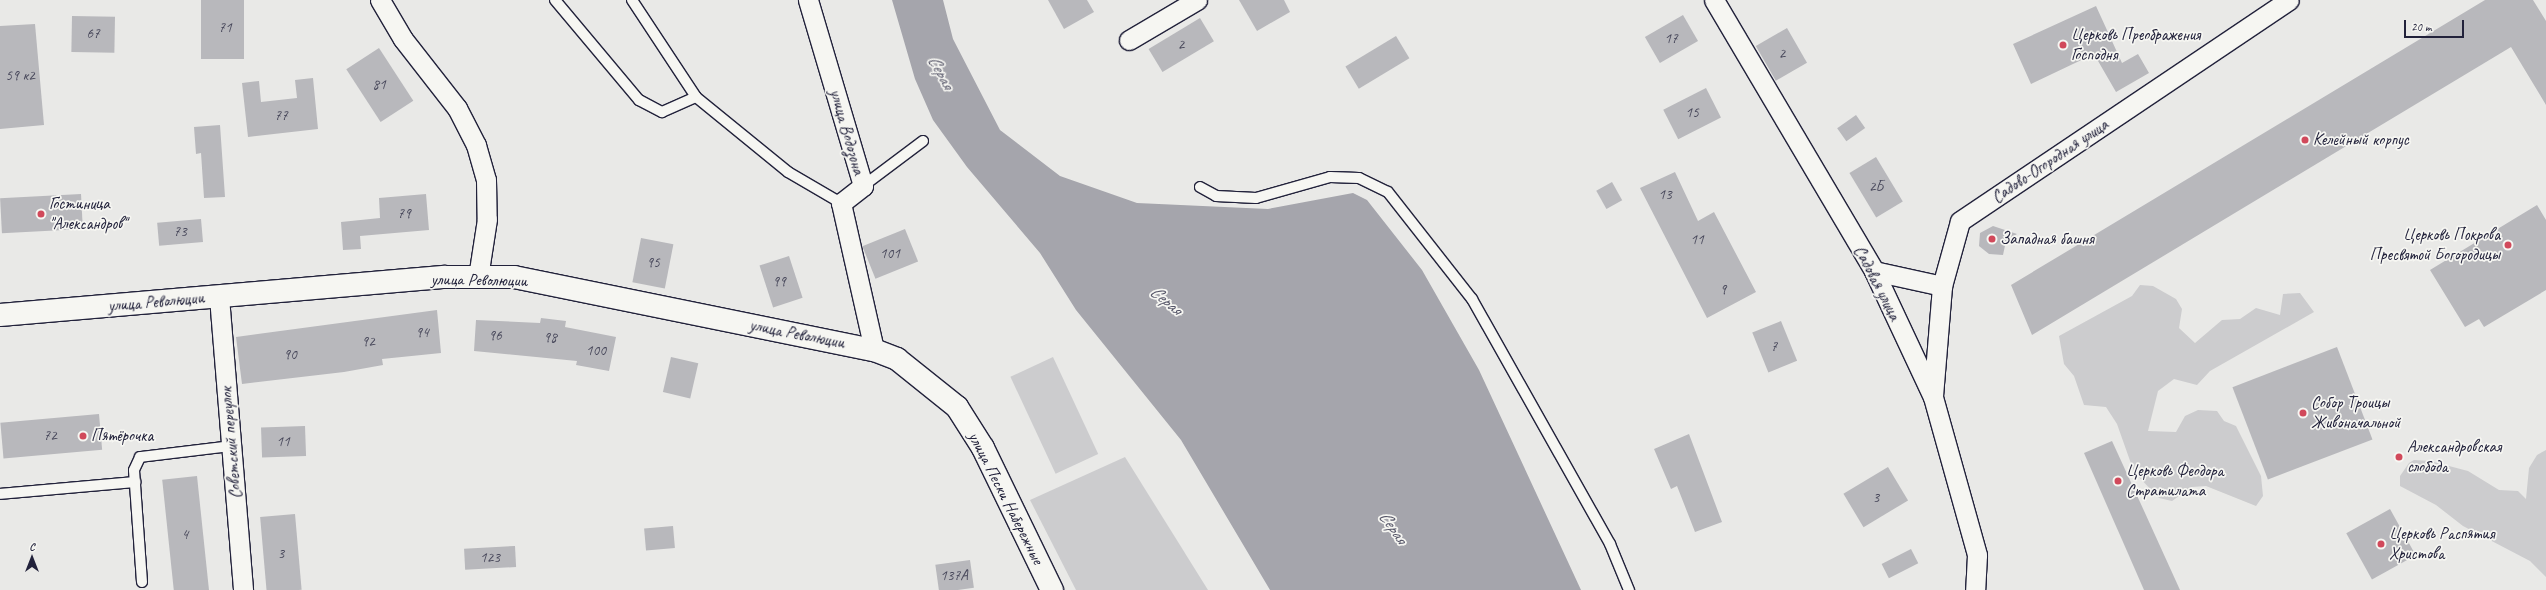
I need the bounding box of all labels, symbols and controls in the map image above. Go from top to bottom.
scale bar [2406,12,2466,38]
house number: 71 [218,19,232,37]
text: 20 m [2411,19,2431,35]
house number: 67 [86,25,100,43]
place label: Церковь Преображения Господня [2071,25,2202,65]
house number: 17 [1664,30,1678,48]
house number: 2 [1178,36,1184,54]
marker: Церковь Преображения Господня [2058,40,2068,50]
house number: 2 [1779,45,1785,63]
water label: Серая [923,52,959,92]
house number: 59 к2 [5,67,35,85]
house number: 81 [372,76,386,94]
street label: улица Водозона [825,86,869,178]
house number: 15 [1685,104,1699,122]
house number: 77 [274,107,288,125]
street label: Садово-Огородная улица [1987,114,2113,208]
place label: Келейный корпус [2313,130,2409,150]
marker: Келейный корпус [2300,135,2310,145]
house number: 2Б [1869,178,1883,196]
house number: 13 [1658,186,1672,204]
place label: Гостиница "Александров" [49,194,126,234]
house number: 79 [397,205,411,223]
marker: Гостиница "Александров" [36,209,46,219]
house number: 73 [173,223,187,241]
place label: Церковь Покрова Пресвятой Богородицы [2370,225,2500,265]
place label: Западная башня [2000,229,2094,249]
house number: 11 [1690,231,1704,249]
marker: Западная башня [1987,234,1997,244]
marker: Церковь Покрова Пресвятой Богородицы [2503,240,2513,250]
street label: Садовая улица [1849,242,1905,324]
house number: 101 [880,245,900,263]
house number: 95 [646,254,660,272]
street label: улица Революции [431,269,527,291]
house number: 99 [772,273,786,291]
water label: Серая [1146,281,1186,319]
house number: 9 [1720,281,1726,299]
street label: улица Революции [107,288,205,316]
street label: улица Революции [748,315,846,353]
house number: 94 [415,324,429,342]
house number: 96 [488,327,502,345]
house number: 98 [543,329,557,347]
house number: 92 [361,333,375,351]
house number: 7 [1771,338,1777,356]
house number: 100 [586,342,606,360]
house number: 90 [283,346,297,364]
street label: Советский переулок [216,386,246,500]
place label: Собор Троицы Живоначальной [2311,393,2400,433]
marker: Собор Троицы Живоначальной [2298,408,2308,418]
place label: Пятёрочка [91,426,153,446]
house number: 72 [43,427,57,445]
street label: улица Пески Набережные [964,429,1048,567]
marker: Пятёрочка [78,431,88,441]
house number: 11 [276,433,290,451]
place label: Александровская слобода [2407,437,2501,477]
marker: Александровская слобода [2394,452,2404,462]
place label: Церковь Феодора Стратилата [2126,461,2225,501]
marker: Церковь Феодора Стратилата [2113,476,2123,486]
house number: 3 [1873,489,1879,507]
water label: Серая [1374,507,1412,547]
place label: Церковь Распятия Христова [2389,524,2494,564]
house number: 4 [182,526,188,544]
north arrow [12,538,52,578]
text: С [29,539,35,553]
marker: Церковь Распятия Христова [2376,539,2386,549]
house number: 3 [278,545,284,563]
house number: 123 [480,549,500,567]
house number: 137А [940,567,968,585]

